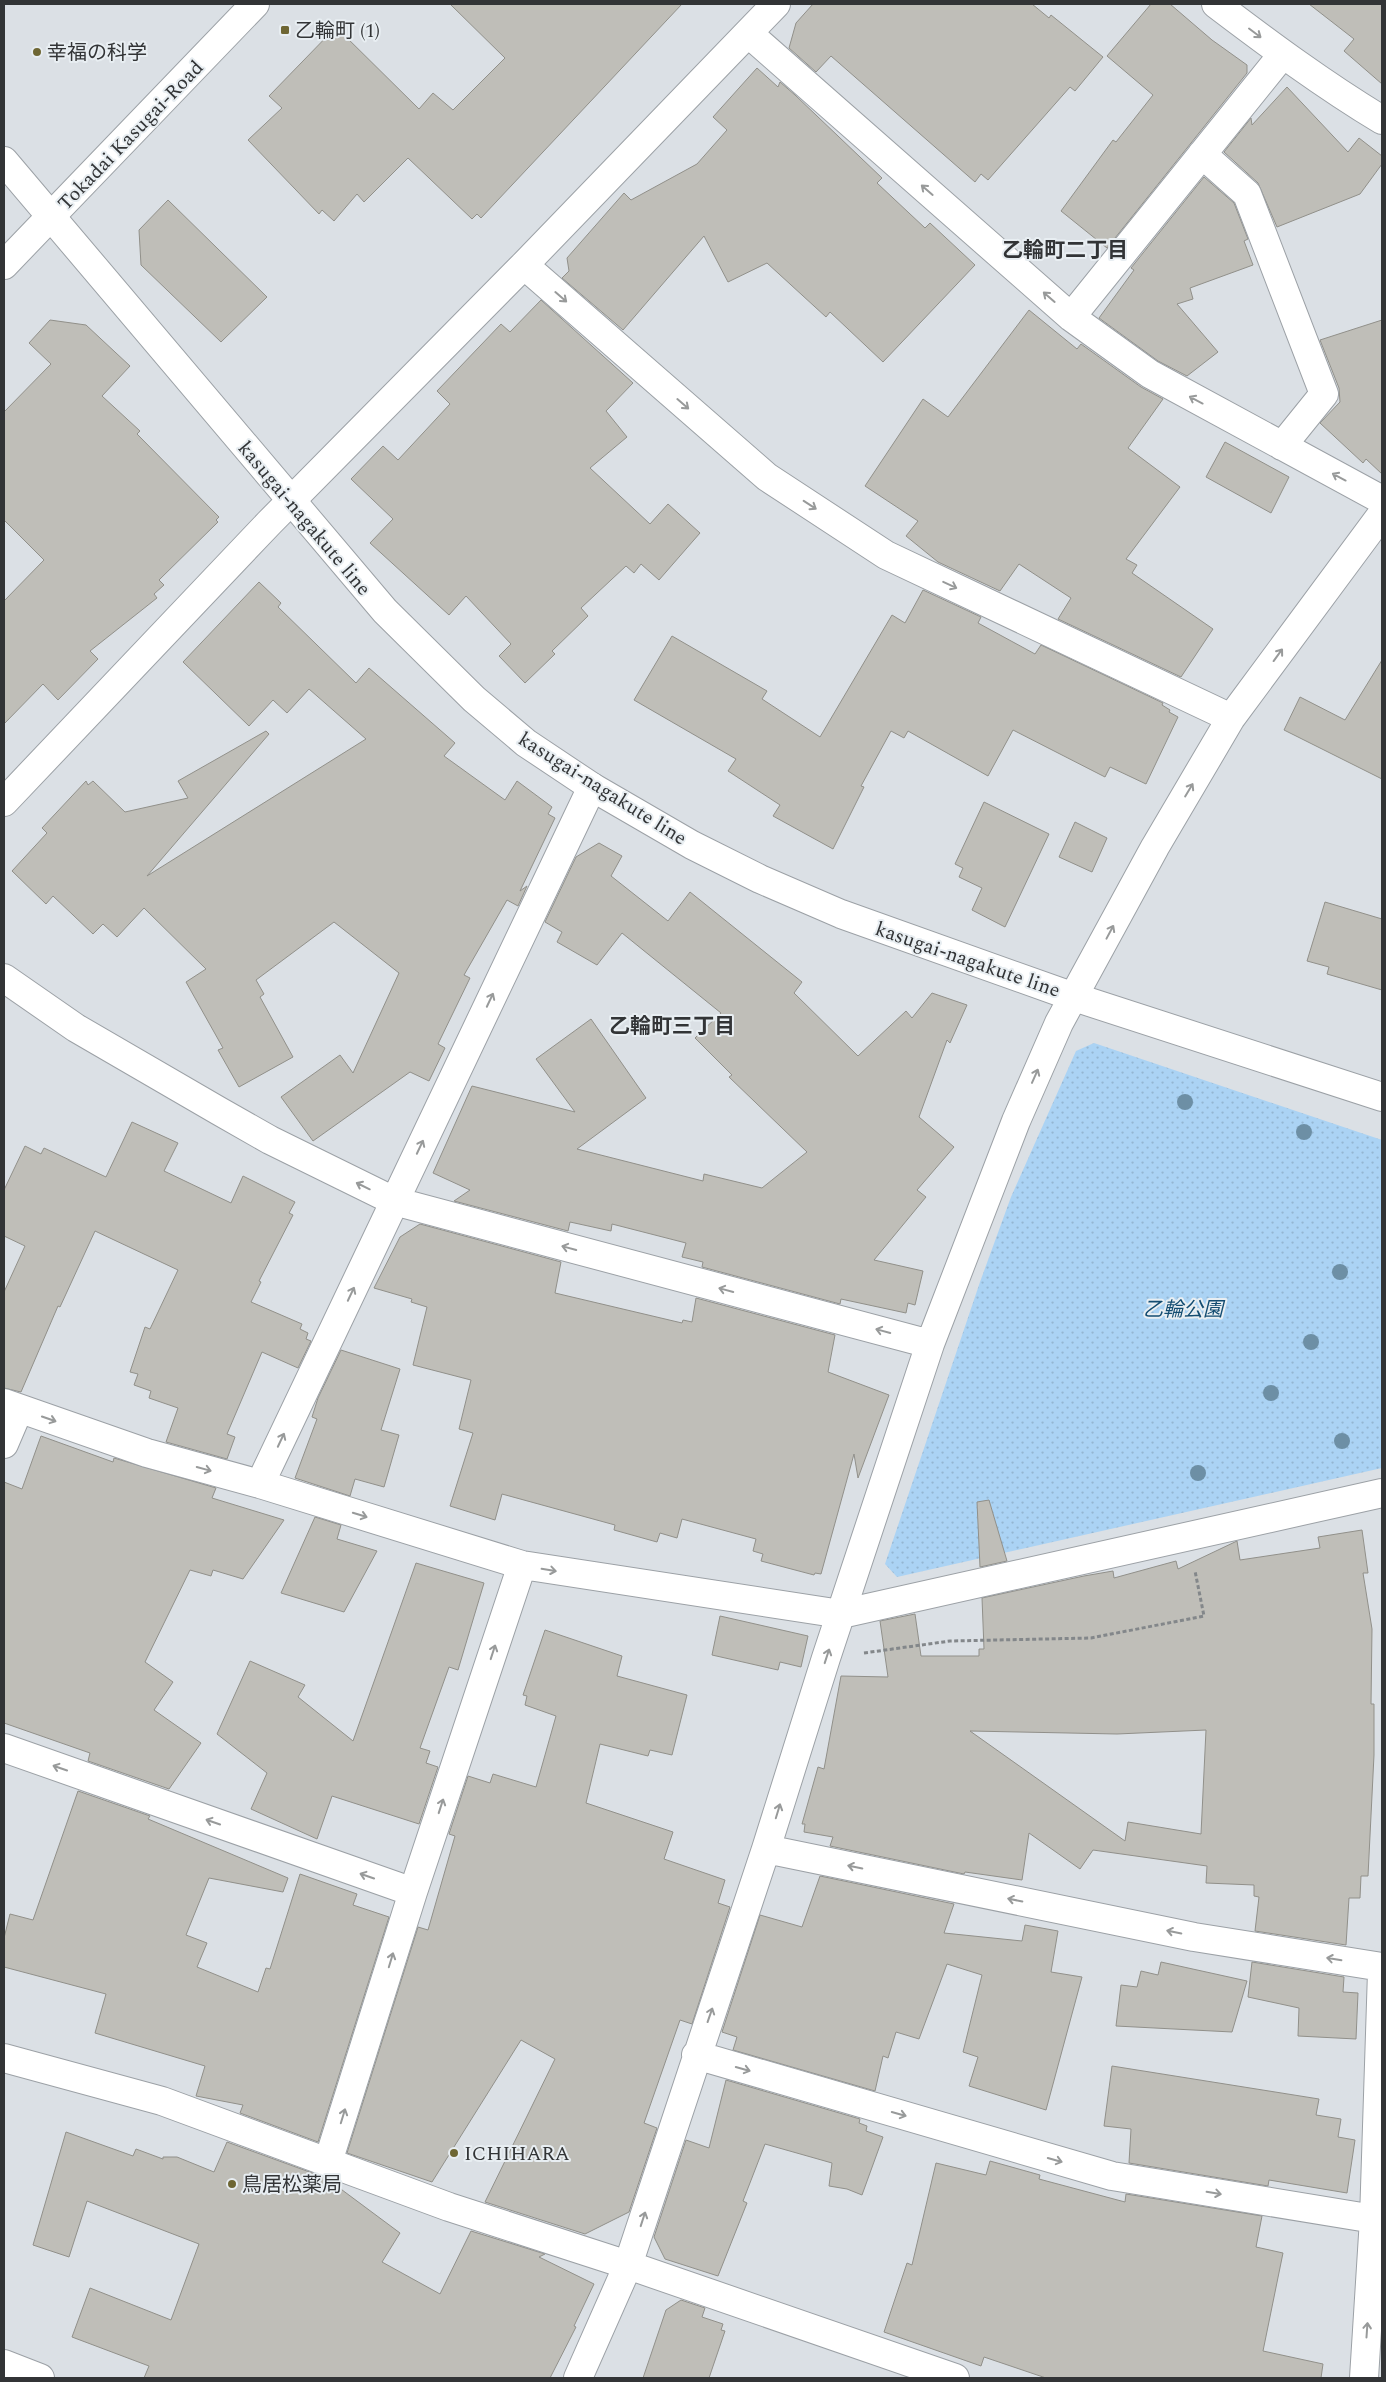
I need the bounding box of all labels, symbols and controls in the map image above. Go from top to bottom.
place label: 乙輪町 (1) [295,16,380,46]
marker: 乙輪町 (1) [279,24,291,36]
one-way arrow [1248,28,1261,39]
place label: 幸福の科学 [47,38,147,68]
marker: 幸福の科学 [31,46,43,58]
street label: Tokadai Kasugai-Road [51,54,211,218]
one-way arrow [920,185,933,196]
district label: 乙輪町二丁目 [1002,235,1128,267]
one-way arrow [554,291,567,303]
one-way arrow [1043,292,1056,303]
one-way arrow [1189,395,1204,405]
one-way arrow [676,398,689,409]
street label: kasugai-nagakute line [230,435,378,603]
one-way arrow [1332,472,1347,482]
one-way arrow [802,500,816,510]
one-way arrow [942,581,957,591]
one-way arrow [1273,649,1284,662]
street label: kasugai-nagakute line [512,725,693,853]
one-way arrow [1184,782,1194,797]
street label: kasugai-nagakute line [871,914,1064,1006]
one-way arrow [1106,925,1115,940]
one-way arrow [486,993,495,1008]
district label: 乙輪町三丁目 [609,1011,735,1043]
one-way arrow [1031,1069,1041,1084]
one-way arrow [416,1140,426,1155]
one-way arrow [356,1181,371,1191]
one-way arrow [561,1243,577,1252]
one-way arrow [718,1284,734,1294]
one-way arrow [346,1287,356,1302]
park label: 乙輪公園 [1143,1295,1226,1325]
one-way arrow [875,1326,891,1336]
one-way arrow [41,1415,57,1424]
one-way arrow [276,1433,286,1448]
one-way arrow [196,1465,212,1474]
one-way arrow [351,1511,367,1521]
one-way arrow [541,1565,557,1575]
one-way arrow [489,1644,498,1660]
one-way arrow [823,1648,832,1664]
one-way arrow [53,1763,68,1772]
one-way arrow [437,1798,447,1814]
one-way arrow [774,1803,784,1819]
one-way arrow [206,1817,222,1826]
one-way arrow [848,1862,864,1872]
one-way arrow [359,1871,375,1880]
one-way arrow [1007,1895,1023,1904]
one-way arrow [1166,1927,1182,1937]
one-way arrow [387,1953,397,1969]
one-way arrow [1326,1954,1342,1964]
one-way arrow [706,2007,715,2023]
one-way arrow [735,2065,751,2074]
one-way arrow [338,2108,348,2124]
one-way arrow [891,2110,907,2120]
place label: ICHIHARA [464,2139,570,2169]
marker: ICHIHARA [448,2147,460,2159]
one-way arrow [1047,2155,1063,2165]
place label: 鳥居松薬局 [242,2170,342,2200]
marker: 鳥居松薬局 [226,2178,238,2190]
one-way arrow [1206,2188,1222,2198]
one-way arrow [639,2212,648,2227]
one-way arrow [1362,2322,1371,2338]

